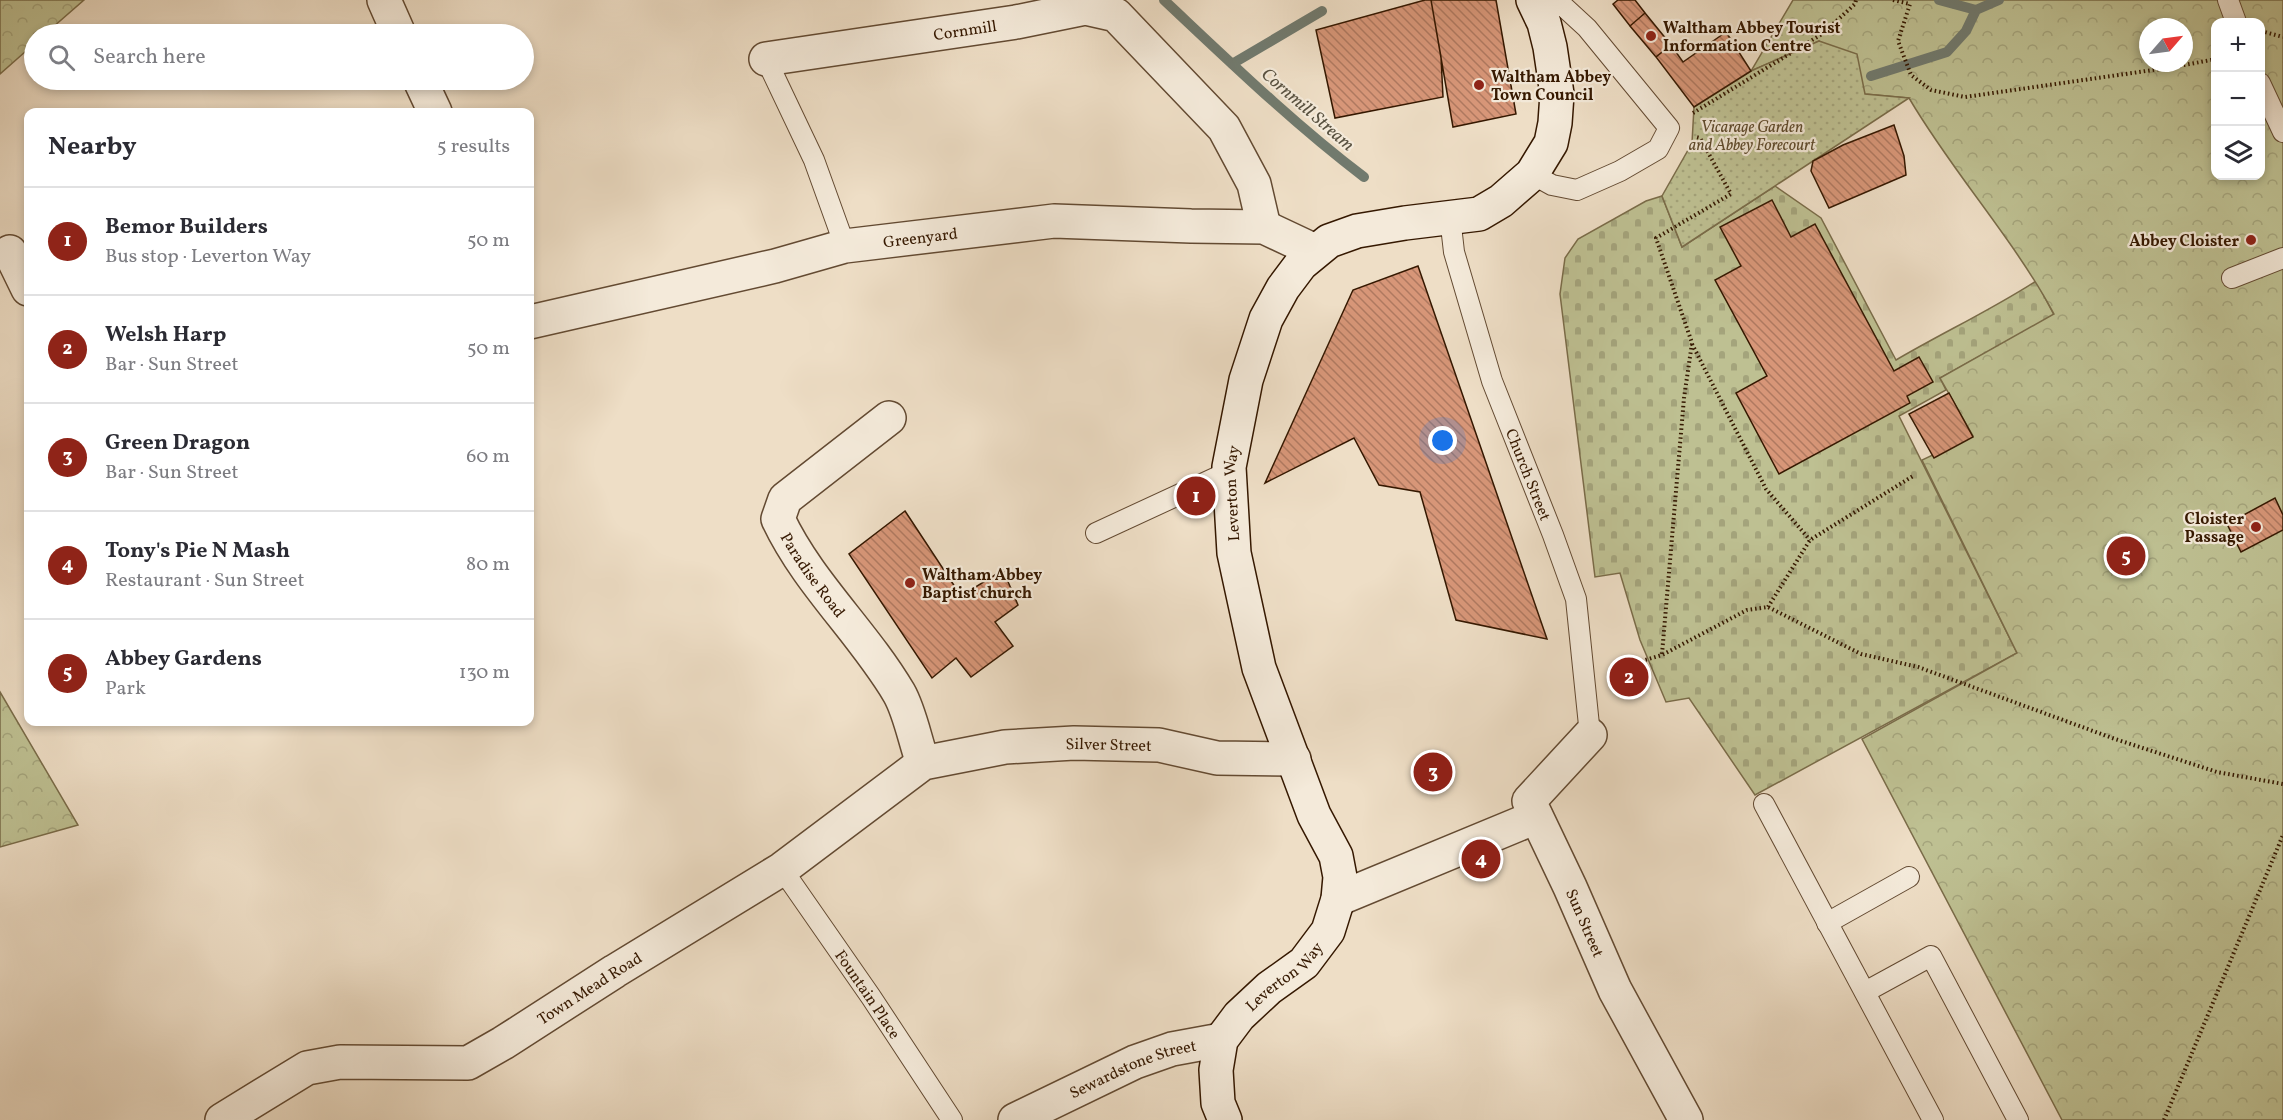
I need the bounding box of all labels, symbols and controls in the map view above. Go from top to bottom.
street label: Cornmill [932,16,999,47]
place label: Waltham Abbey Tourist Information Centre [1663,18,1840,58]
north arrow [2139,18,2193,72]
map controls [2211,18,2265,180]
button: + [2211,18,2265,72]
search box [24,24,534,90]
marker: Waltham Abbey Tourist Information Centre [1644,29,1658,43]
icon: search [45,41,78,74]
text: Search here [93,42,206,73]
water label: Cornmill Stream [1255,63,1359,158]
place label: Waltham Abbey Town Council [1491,67,1611,107]
button: − [2211,72,2265,126]
marker: Waltham Abbey Town Council [1472,78,1486,92]
park label: Vicarage Garden and Abbey Forecourt [1689,117,1816,157]
button: layers [2211,126,2265,180]
text: Nearby [48,129,137,165]
text: 5 results [437,133,510,161]
text: Bemor Builders [105,212,268,243]
street label: Greenyard [882,224,959,254]
text: 1 [63,227,72,255]
text: 50 m [467,227,510,255]
place label: Abbey Cloister [2129,231,2239,253]
marker: Abbey Cloister [2244,233,2258,247]
text: Bus stop · Leverton Way [105,243,311,271]
text: Welsh Harp [105,320,226,351]
text: 2 [62,335,73,363]
text: 50 m [467,335,510,363]
text: Bar · Sun Street [105,351,238,379]
your location [1428,426,1457,455]
street label: Church Street [1499,426,1555,525]
text: Green Dragon [105,428,250,459]
text: 3 [62,443,73,471]
text: 60 m [466,443,510,471]
street label: Leverton Way [1220,443,1246,542]
text: Bar · Sun Street [105,459,238,487]
pin: 1 [1176,474,1216,518]
place label: Cloister Passage [2185,509,2244,549]
marker: Cloister Passage [2249,520,2263,534]
street label: Paradise Road [774,529,849,623]
pin: 5 [2106,534,2146,578]
text: Tony's Pie N Mash [105,536,290,567]
text: 4 [61,551,74,579]
text: 80 m [466,551,510,579]
place label: Waltham Abbey Baptist church [922,565,1042,605]
text: Restaurant · Sun Street [105,567,304,595]
marker: Waltham Abbey Baptist church [903,576,917,590]
text: Abbey Gardens [105,644,262,675]
pin: 2 [1610,654,1648,700]
text: 5 [63,659,72,687]
text: 130 m [459,659,510,687]
text: Park [105,675,146,703]
street label: Silver Street [1065,734,1152,758]
pin: 3 [1414,750,1452,794]
pin: 4 [1462,836,1500,882]
street label: Sun Street [1559,886,1608,961]
street label: Leverton Way [1242,938,1329,1017]
street label: Fountain Place [829,946,905,1044]
street label: Town Mead Road [534,948,647,1031]
street label: Sewardstone Street [1066,1036,1199,1105]

